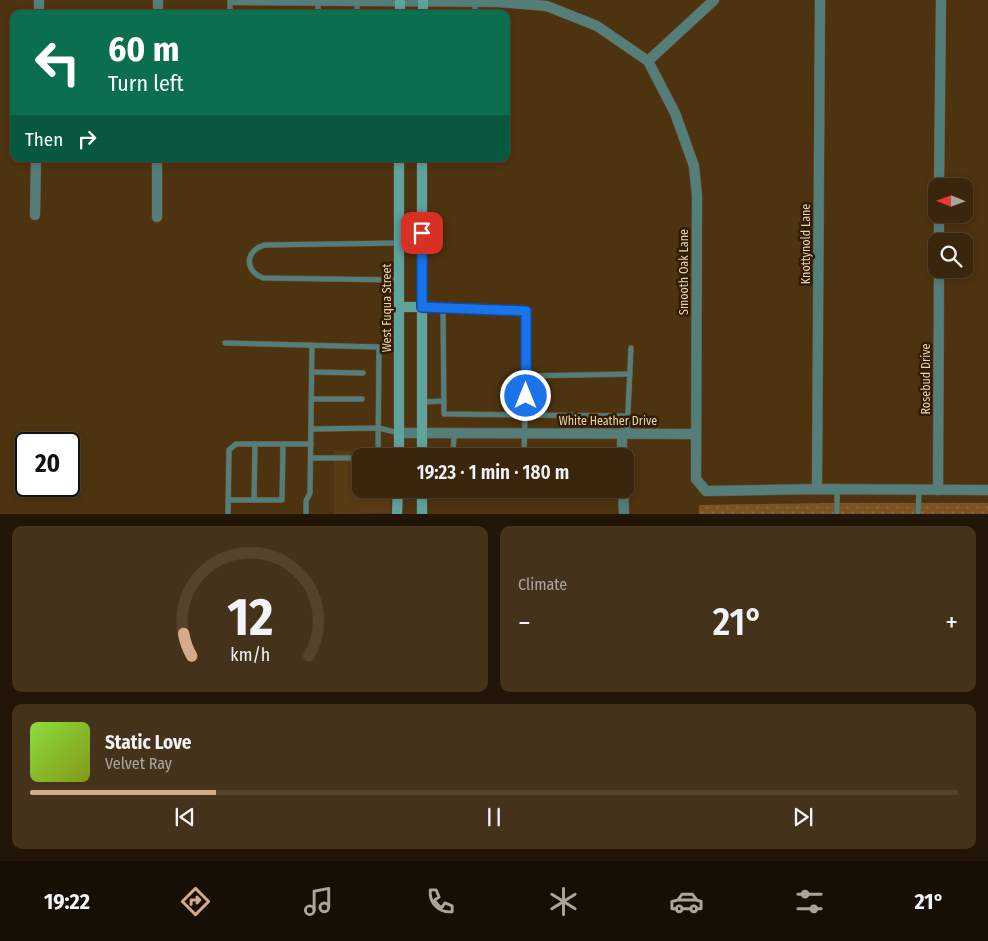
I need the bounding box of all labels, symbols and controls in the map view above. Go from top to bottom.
text: 60 m [108,28,179,70]
icon: left [25,30,90,95]
text: Turn left [108,70,184,97]
icon: right [73,125,101,153]
text: Then [25,128,63,151]
north arrow [928,178,972,222]
map controls [928,178,973,278]
street label: Knottynold Lane [799,204,813,284]
pin [401,212,443,254]
icon: arrive [408,219,436,247]
street label: Smooth Oak Lane [677,229,691,315]
button: search [928,233,973,278]
street label: West Fuqua Street [380,264,394,352]
street label: Rosebud Drive [919,343,933,415]
position arrow [499,369,551,421]
street label: White Heather Drive [559,414,657,428]
speed limit sign: 20 [15,432,80,497]
text: 19:23 · 1 min · 180 m [417,461,569,484]
text: Climate [518,575,567,594]
text: 12 [227,586,273,649]
text: 21° [713,599,763,645]
text: − [518,606,531,639]
text: + [945,606,958,639]
text: km/h [230,644,270,666]
text: Static Love [105,731,192,754]
text: Velvet Ray [105,754,172,773]
icon: previous [171,803,199,831]
icon: pause [480,803,508,831]
icon: next [789,803,817,831]
icon: directions [178,884,213,919]
icon: music [301,884,336,919]
icon: phone [423,884,458,919]
icon: climate [546,884,581,919]
icon: car [669,884,704,919]
icon: filters [792,884,827,919]
text: 19:22 [44,888,90,915]
text: 21° [915,888,944,915]

